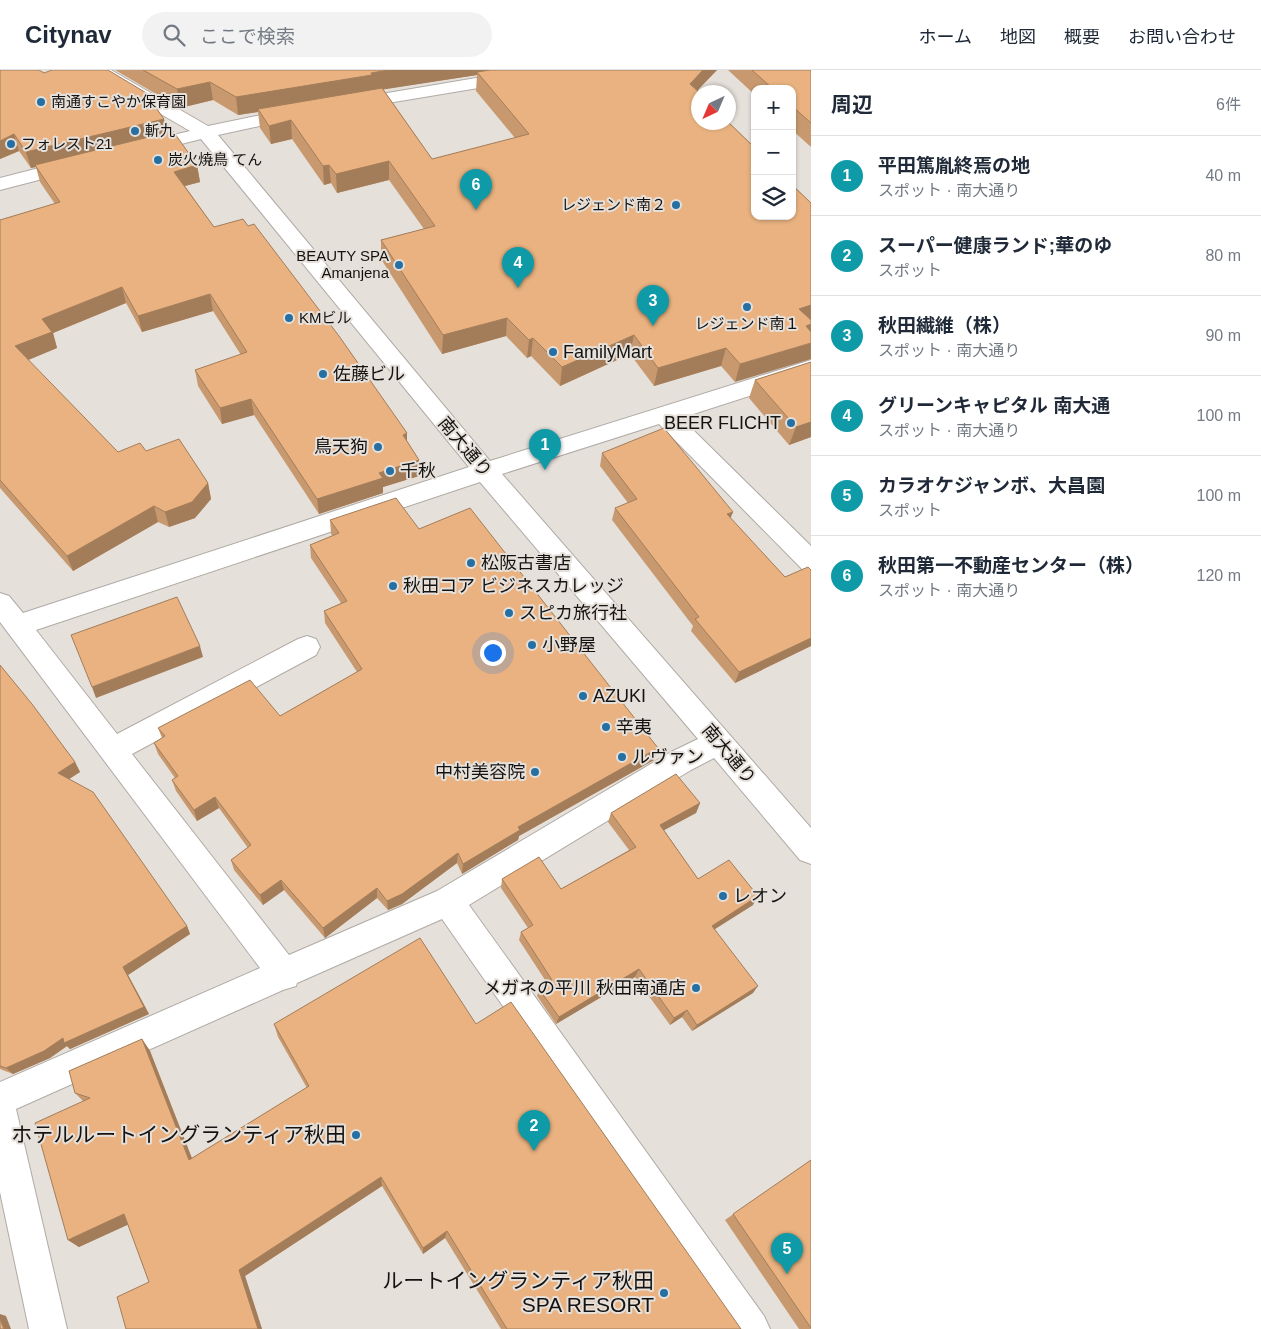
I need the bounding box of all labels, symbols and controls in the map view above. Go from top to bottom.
search box [142,12,492,57]
text: Citynav [25,21,112,48]
icon: search [160,21,188,49]
text: ここで検索 [200,26,295,47]
text: ホーム [919,27,972,47]
text: 地図 [1000,27,1036,47]
text: 概要 [1064,27,1100,47]
text: お問い合わせ [1128,27,1236,47]
north arrow [691,85,736,130]
map controls [751,85,796,220]
button: + [751,85,796,130]
place label: 南通すこやか保育園 [51,93,186,110]
text: 周辺 [831,93,873,116]
marker: 南通すこやか保育園 [35,96,47,108]
text: 6件 [1216,96,1241,113]
place label: 斬九 [145,122,175,139]
marker: 斬九 [129,125,141,137]
button: − [751,130,796,175]
place label: フォレスト21 [21,135,113,152]
marker: フォレスト21 [5,138,17,150]
place label: 炭火焼鳥 てん [168,151,262,168]
marker: 炭火焼鳥 てん [152,154,164,166]
text: 平田篤胤終焉の地 [878,155,1030,176]
text: 1 [843,167,851,184]
text: 40 m [1205,167,1241,184]
pin: 6 [460,169,492,210]
button: layers [751,175,796,220]
text: スポット · 南大通り [878,182,1020,199]
place label: レジェンド南２ [561,196,666,213]
marker: レジェンド南２ [670,199,682,211]
text: スーパー健康ランド;華のゆ [878,235,1112,256]
place label: BEAUTY SPA Amanjena [296,247,390,281]
pin: 4 [502,247,534,288]
text: 2 [843,247,851,264]
text: 80 m [1205,247,1241,264]
marker: BEAUTY SPA Amanjena [393,259,405,271]
text: スポット [878,262,942,279]
pin: 3 [637,285,669,326]
marker: レジェンド南１ [741,301,753,313]
place label: KMビル [299,309,352,326]
marker: KMビル [283,312,295,324]
place label: レジェンド南１ [694,315,800,332]
text: 秋田繊維（株） [878,315,1011,336]
text: 3 [843,327,851,344]
text: 90 m [1205,327,1241,344]
place label: FamilyMart [563,342,652,362]
text: スポット · 南大通り [878,342,1020,359]
marker: FamilyMart [547,346,559,358]
place label: 佐藤ビル [333,364,405,384]
marker: 佐藤ビル [317,368,329,380]
text: グリーンキャピタル 南大通 [878,395,1110,416]
text: 4 [843,407,851,424]
text: 100 m [1197,407,1241,424]
street label: 南大通り [434,413,496,481]
place label: BEER FLICHT [664,413,781,433]
marker: BEER FLICHT [785,417,797,429]
text: スポット · 南大通り [878,422,1020,439]
pin: 1 [529,429,561,470]
place label: 鳥天狗 [314,437,368,457]
marker: 鳥天狗 [372,441,384,453]
place label: 千秋 [400,461,436,481]
marker: 千秋 [384,465,396,477]
text: カラオケジャンボ、大昌園 [878,475,1105,496]
text: 5 [843,487,851,504]
text: 100 m [1197,487,1241,504]
text: スポット [878,502,942,519]
place label: 松阪古書店 [481,553,571,573]
text: 秋田第一不動産センター（株） [878,555,1144,576]
marker: 松阪古書店 [465,557,477,569]
text: 6 [843,567,851,584]
text: 120 m [1197,567,1241,584]
place label: 秋田コア ビジネスカレッジ [403,576,624,596]
marker: 秋田コア ビジネスカレッジ [387,580,399,592]
text: スポット · 南大通り [878,582,1020,599]
place label: スピカ旅行社 [519,603,627,623]
marker: スピカ旅行社 [503,607,515,619]
place label: 小野屋 [542,635,596,655]
marker: 小野屋 [526,639,538,651]
your location [480,640,506,666]
place label: AZUKI [593,686,646,706]
marker: AZUKI [577,690,589,702]
place label: 辛夷 [616,717,652,737]
street label: 南大通り [698,720,760,788]
marker: 辛夷 [600,721,612,733]
place label: ルヴァン [632,747,704,767]
marker: ルヴァン [616,751,628,763]
place label: 中村美容院 [435,762,525,782]
marker: 中村美容院 [529,766,541,778]
place label: レオン [733,886,787,906]
marker: レオン [717,890,729,902]
place label: メガネの平川 秋田南通店 [483,978,686,998]
marker: メガネの平川 秋田南通店 [690,982,702,994]
pin: 2 [518,1110,550,1151]
place label: ホテルルートイングランティア秋田 [11,1123,346,1146]
marker: ホテルルートイングランティア秋田 [350,1129,362,1141]
pin: 5 [771,1233,803,1274]
place label: ルートイングランティア秋田 SPA RESORT [382,1269,654,1316]
marker: ルートイングランティア秋田 SPA RESORT [658,1287,670,1299]

